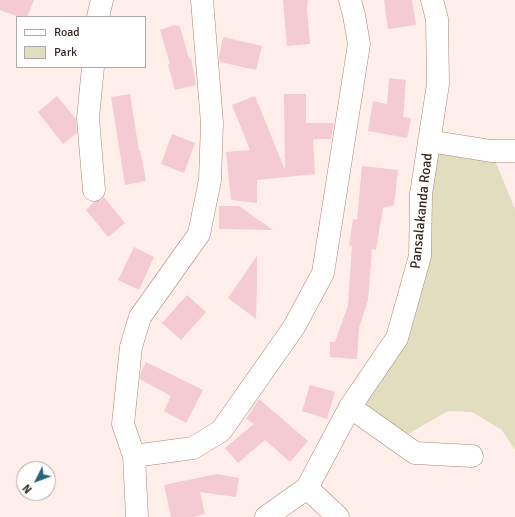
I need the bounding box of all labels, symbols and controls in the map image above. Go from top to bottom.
legend [16,16,146,68]
text: Road [54,25,80,40]
text: Park [54,45,77,60]
street label: Pansalakanda Road [408,152,436,270]
north arrow [16,461,56,501]
text: N [20,482,35,496]

